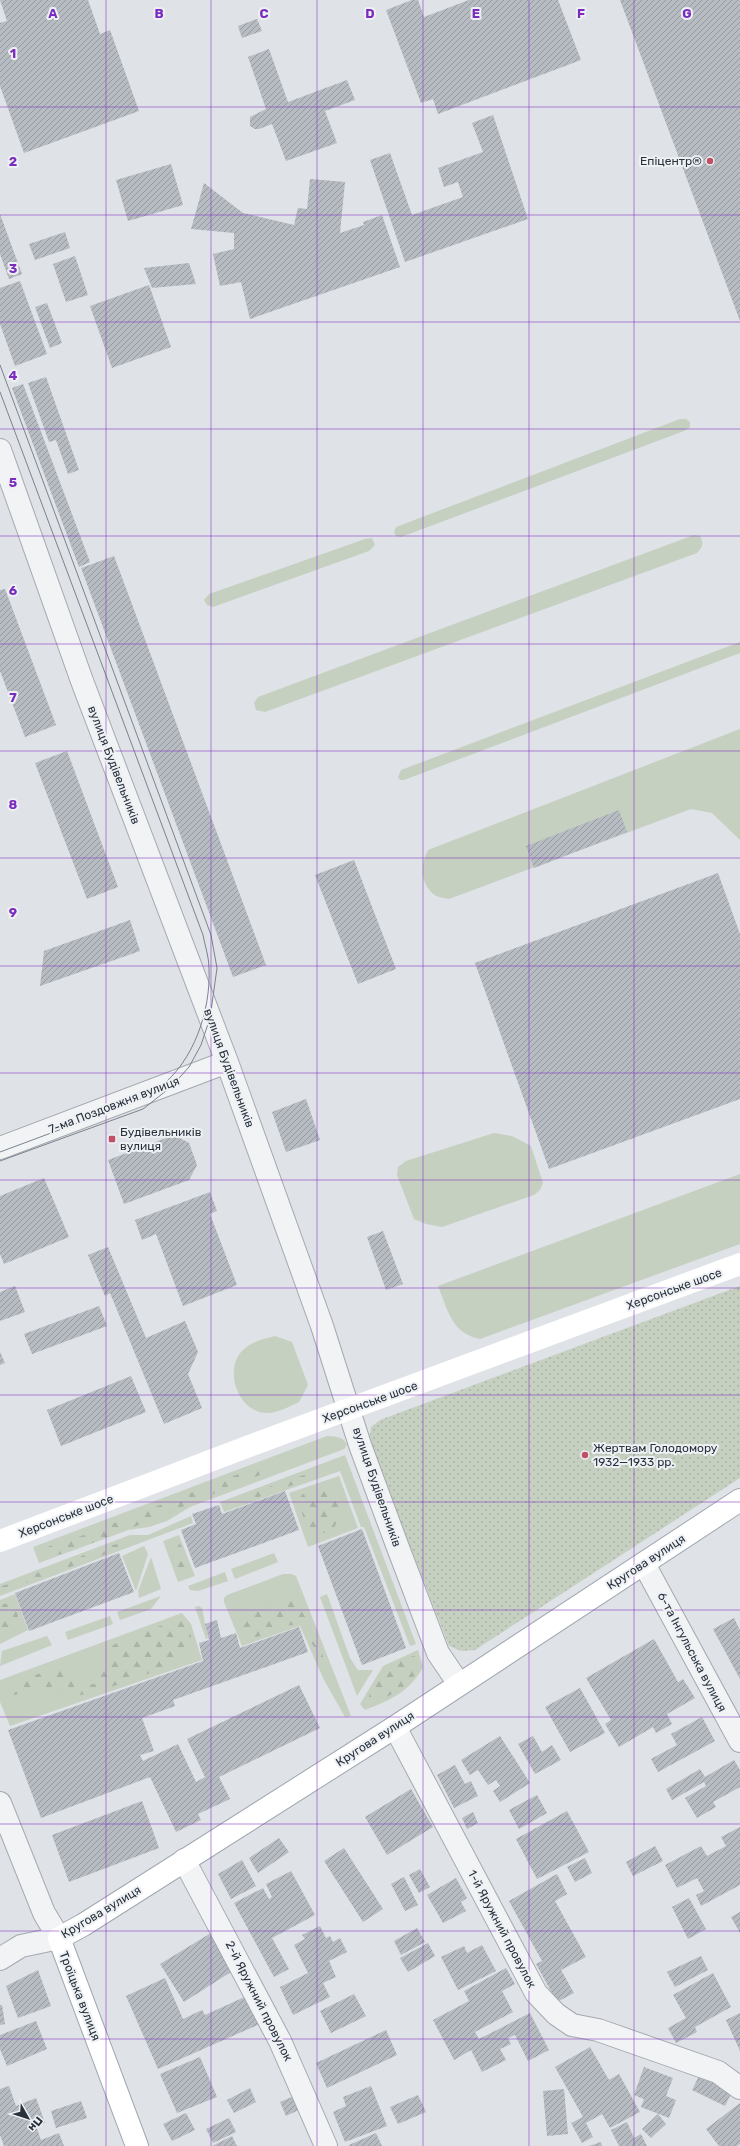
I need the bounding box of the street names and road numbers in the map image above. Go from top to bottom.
street label: вулиця Будівельників [85,704,143,826]
street label: вулиця Будівельників [201,1007,257,1130]
street label: 7-ма Поздовжня вулиця [46,1074,182,1136]
street label: Херсонське шосе [624,1265,724,1313]
street label: Херсонське шосе [320,1378,420,1426]
street label: вулиця Будівельників [350,1425,404,1549]
street label: Херсонське шосе [17,1491,116,1541]
street label: Кругова вулиця [604,1531,688,1593]
street label: 6-та Інгульська вулиця [654,1590,730,1714]
street label: Кругова вулиця [333,1708,417,1770]
street label: 1-й Яружний провулок [465,1868,539,1991]
street label: Кругова вулиця [59,1883,143,1941]
street label: 2-й Яружний провулок [223,1939,296,2064]
street label: Троїцька вулиця [57,1949,103,2043]

